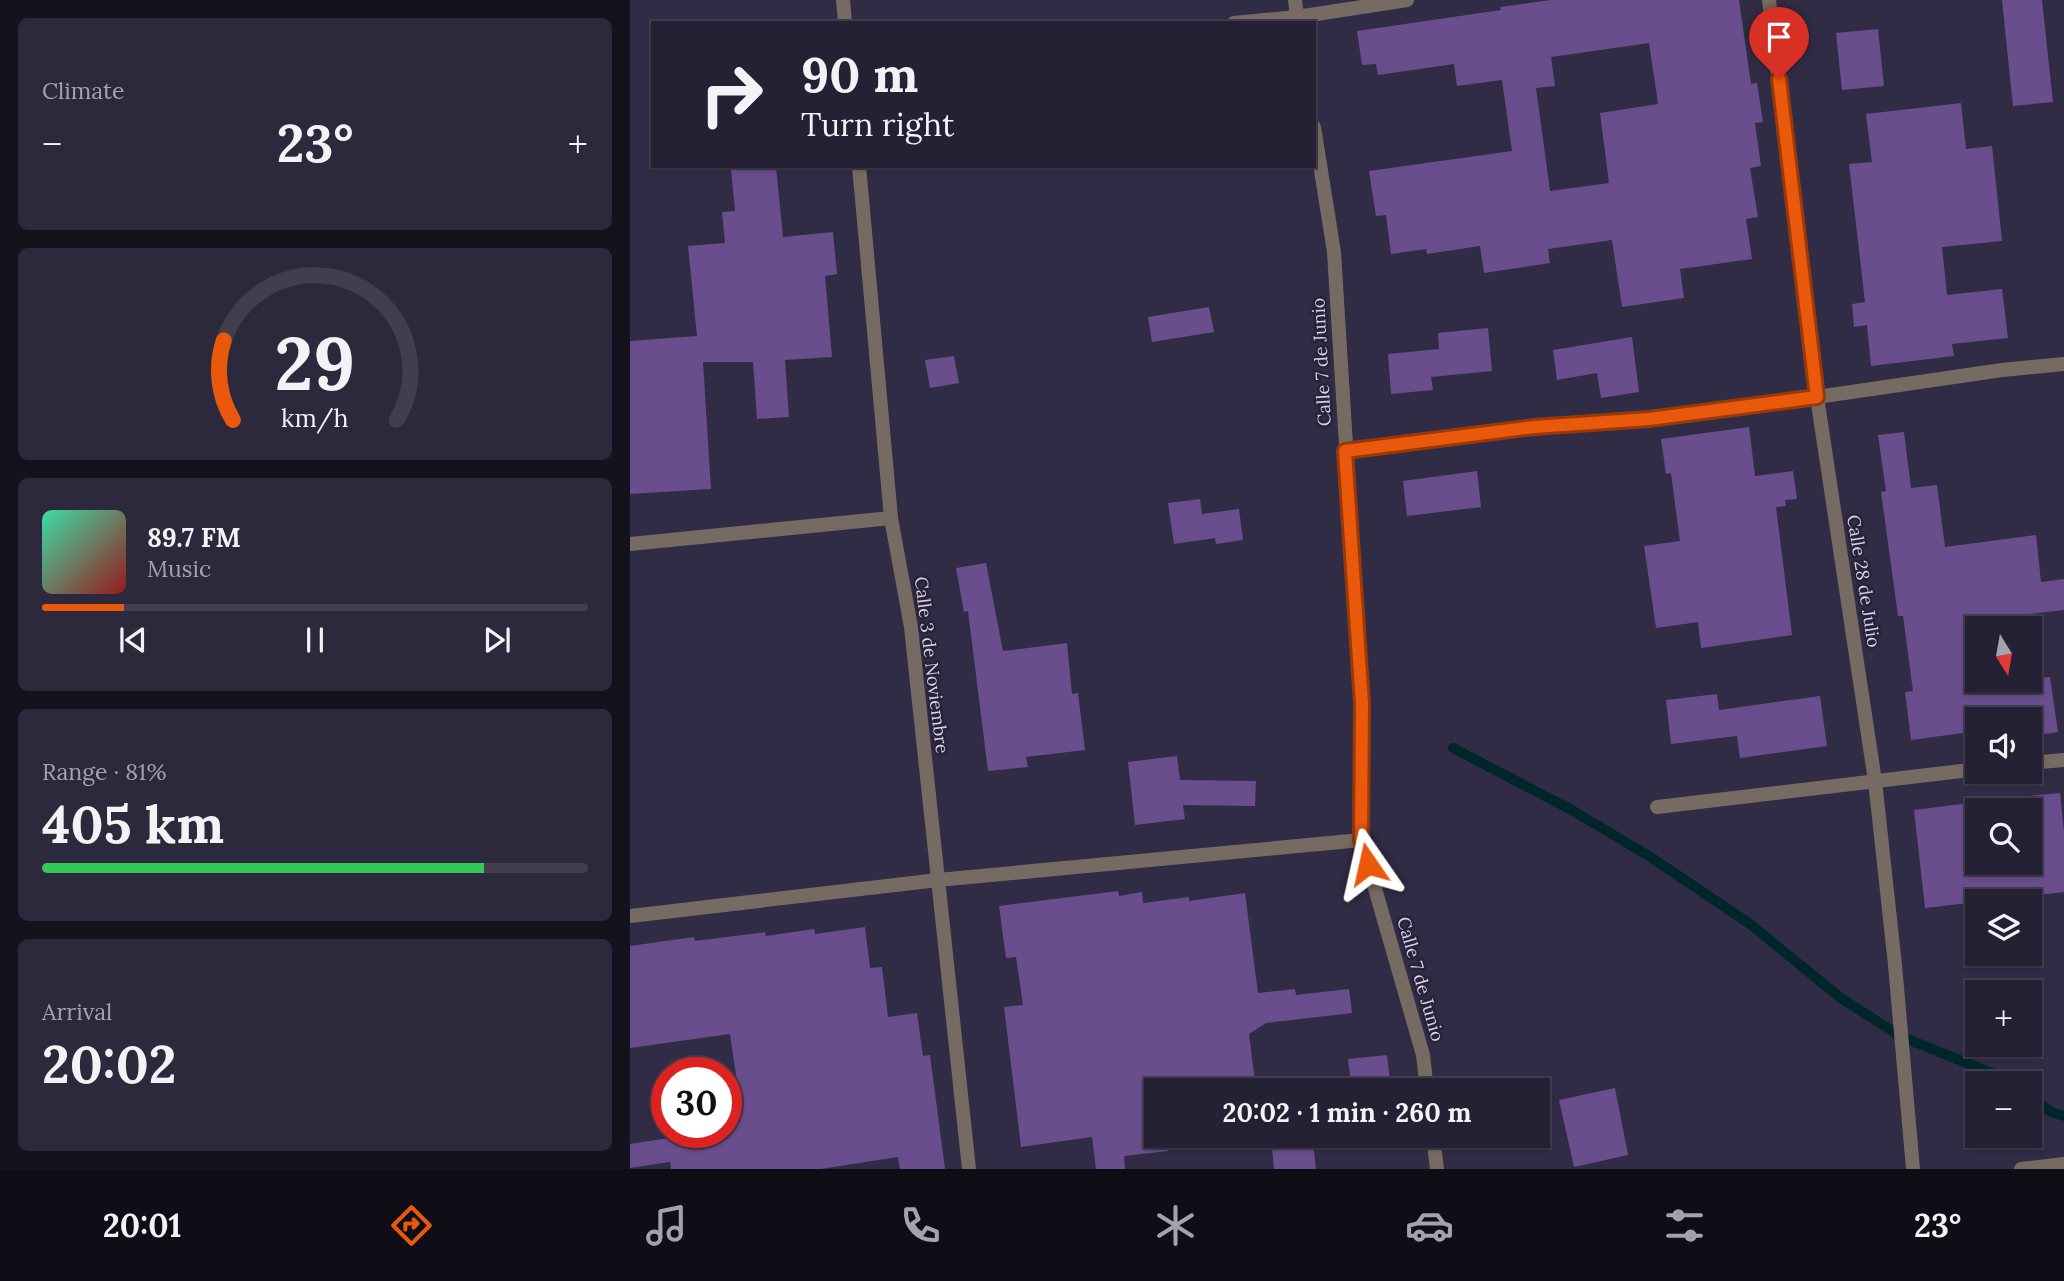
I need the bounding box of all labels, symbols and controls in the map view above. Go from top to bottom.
pin [1749,7,1809,79]
icon: arrive [1760,18,1798,56]
text: 90 m [801,43,918,105]
icon: right [686,49,777,140]
text: Climate [42,76,124,105]
text: Turn right [801,104,954,145]
text: 23° [277,110,353,176]
text: − [42,120,62,168]
text: + [568,120,588,168]
street label: Calle 7 de Junio [1306,297,1336,427]
text: 29 [275,318,355,411]
text: km/h [281,402,349,434]
street label: Calle 28 de Julio [1842,513,1886,649]
text: 89.7 FM [147,521,241,554]
text: Music [147,554,211,583]
street label: Calle 3 de Noviembre [910,575,954,755]
north arrow [1965,616,2042,693]
map controls [1965,616,2042,1148]
icon: previous [114,621,152,659]
icon: pause [296,621,334,659]
icon: next [478,621,516,659]
button: sound [1965,707,2042,784]
text: Range · 81% [42,757,167,786]
text: 405 km [42,791,224,857]
button: search [1965,798,2042,875]
position arrow [1331,827,1405,901]
button: layers [1965,889,2042,966]
street label: Calle 7 de Junio [1392,914,1450,1044]
button: + [1965,980,2042,1057]
text: Arrival [42,997,112,1026]
text: 20:02 [42,1031,177,1097]
speed limit sign: 30 [651,1057,742,1148]
button: − [1965,1071,2042,1148]
text: 20:02 · 1 min · 260 m [1223,1096,1471,1129]
icon: directions [387,1201,436,1250]
icon: music [642,1201,691,1250]
icon: phone [896,1201,945,1250]
icon: climate [1151,1201,1200,1250]
icon: car [1405,1201,1454,1250]
icon: filters [1660,1201,1709,1250]
text: 20:01 [103,1205,182,1246]
text: 23° [1914,1205,1961,1246]

